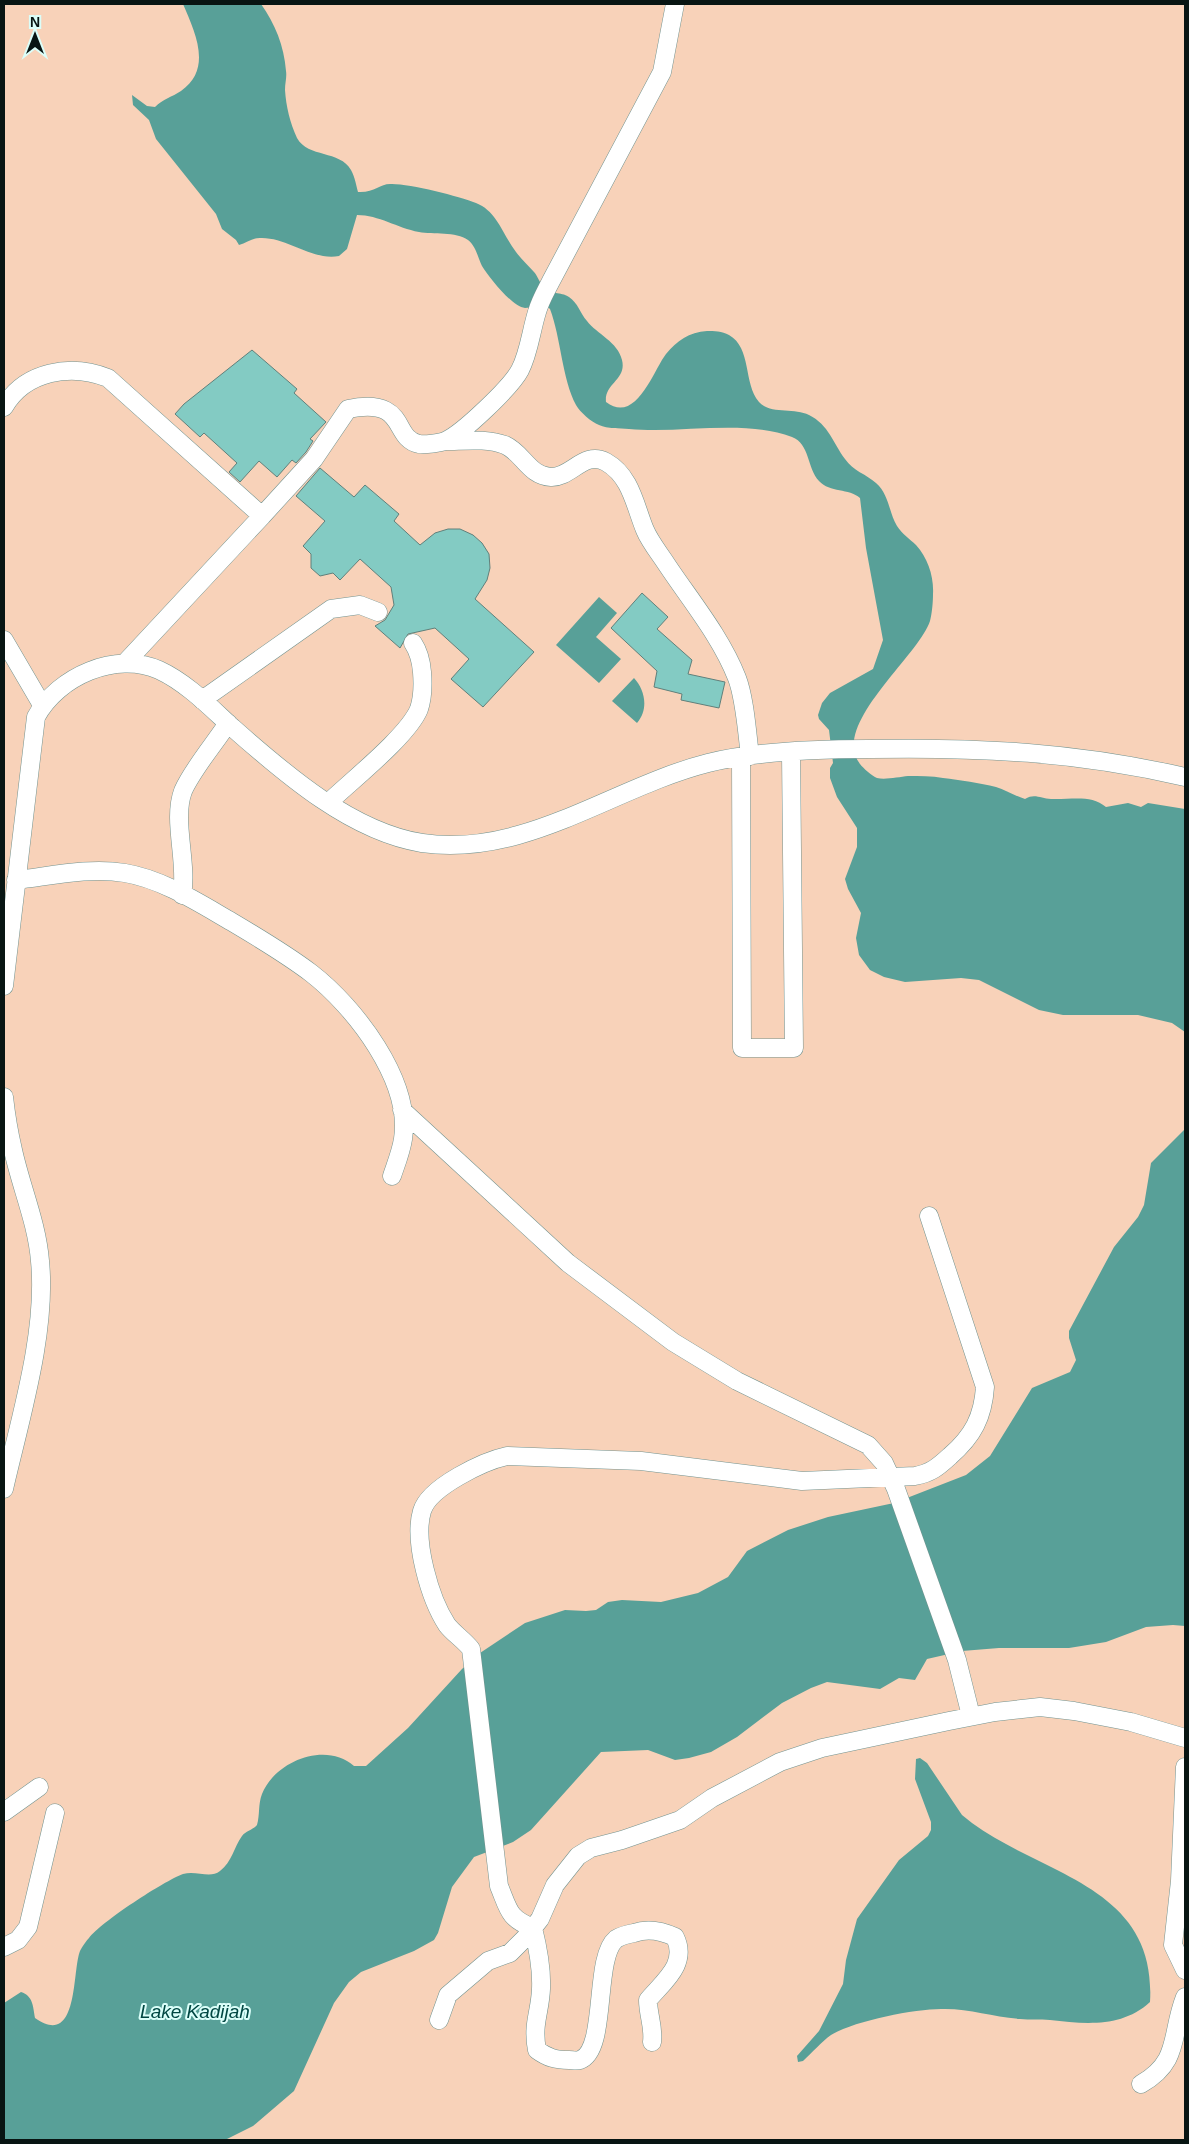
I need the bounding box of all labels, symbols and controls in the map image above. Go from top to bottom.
north arrow [10,10,60,60]
text: N [30,14,40,30]
water label: Lake Kadijah [140,2001,250,2022]

